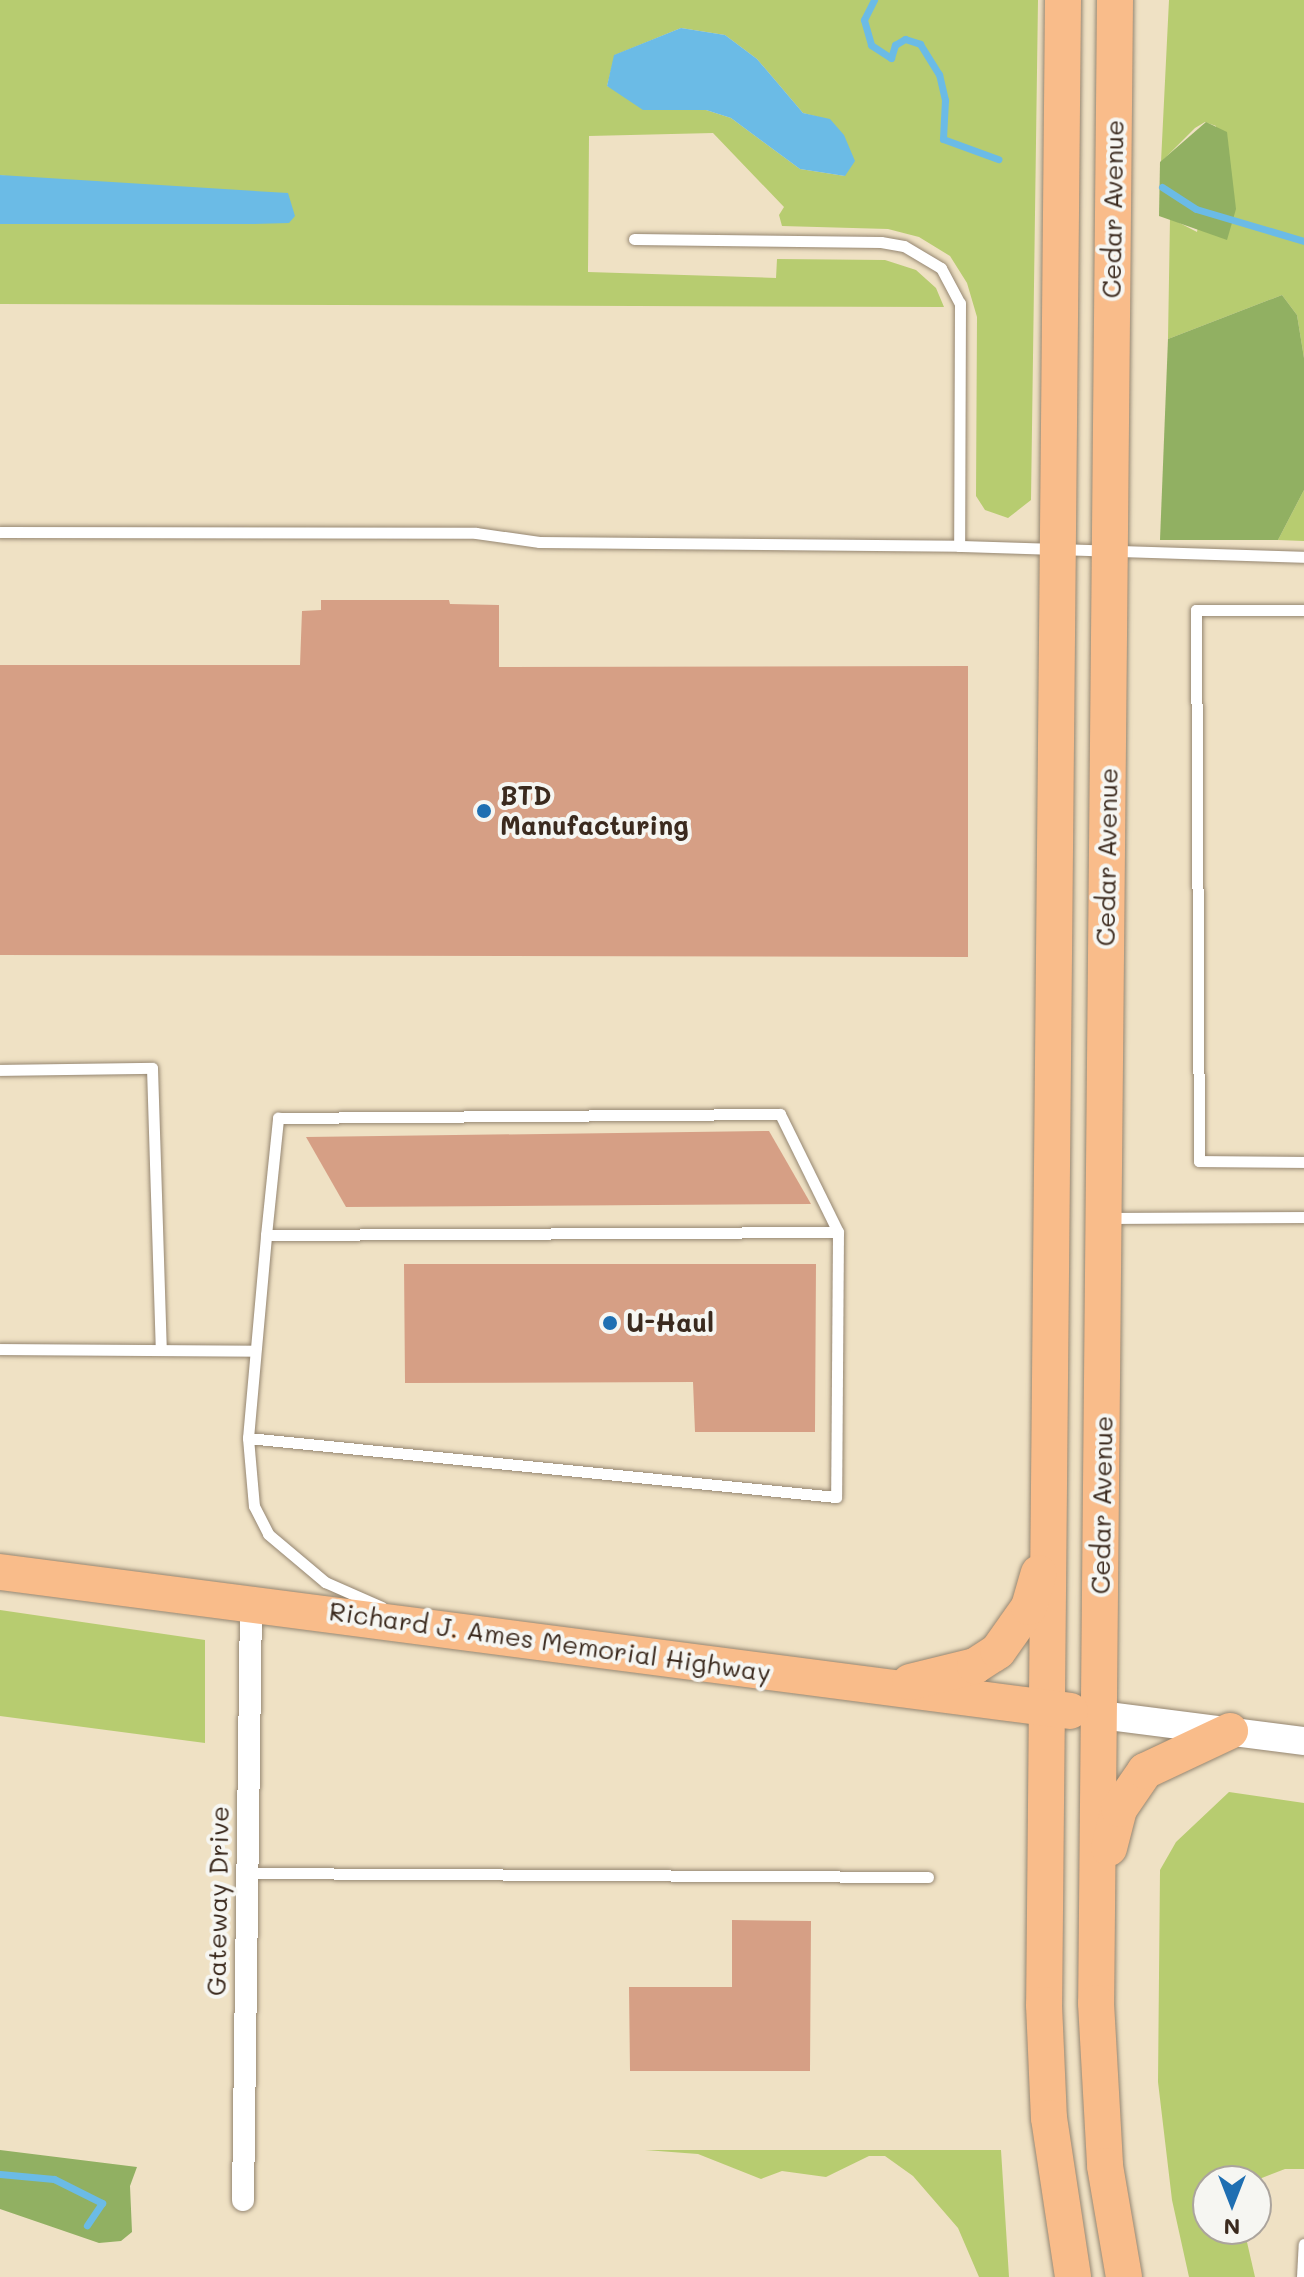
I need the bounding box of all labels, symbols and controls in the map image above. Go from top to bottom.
street label: Cedar Avenue [1096,119,1130,299]
street label: Cedar Avenue [1090,767,1124,947]
place label: BTD Manufacturing [500,780,689,842]
marker: BTD Manufacturing [475,802,493,820]
place label: U-Haul [626,1307,714,1339]
marker: U-Haul [601,1314,619,1332]
street label: Cedar Avenue [1085,1415,1119,1595]
street label: Richard J. Ames Memorial Highway [327,1596,773,1688]
street label: Gateway Drive [201,1806,235,1996]
north arrow [1192,2165,1272,2245]
text: N [1224,2213,1240,2242]

